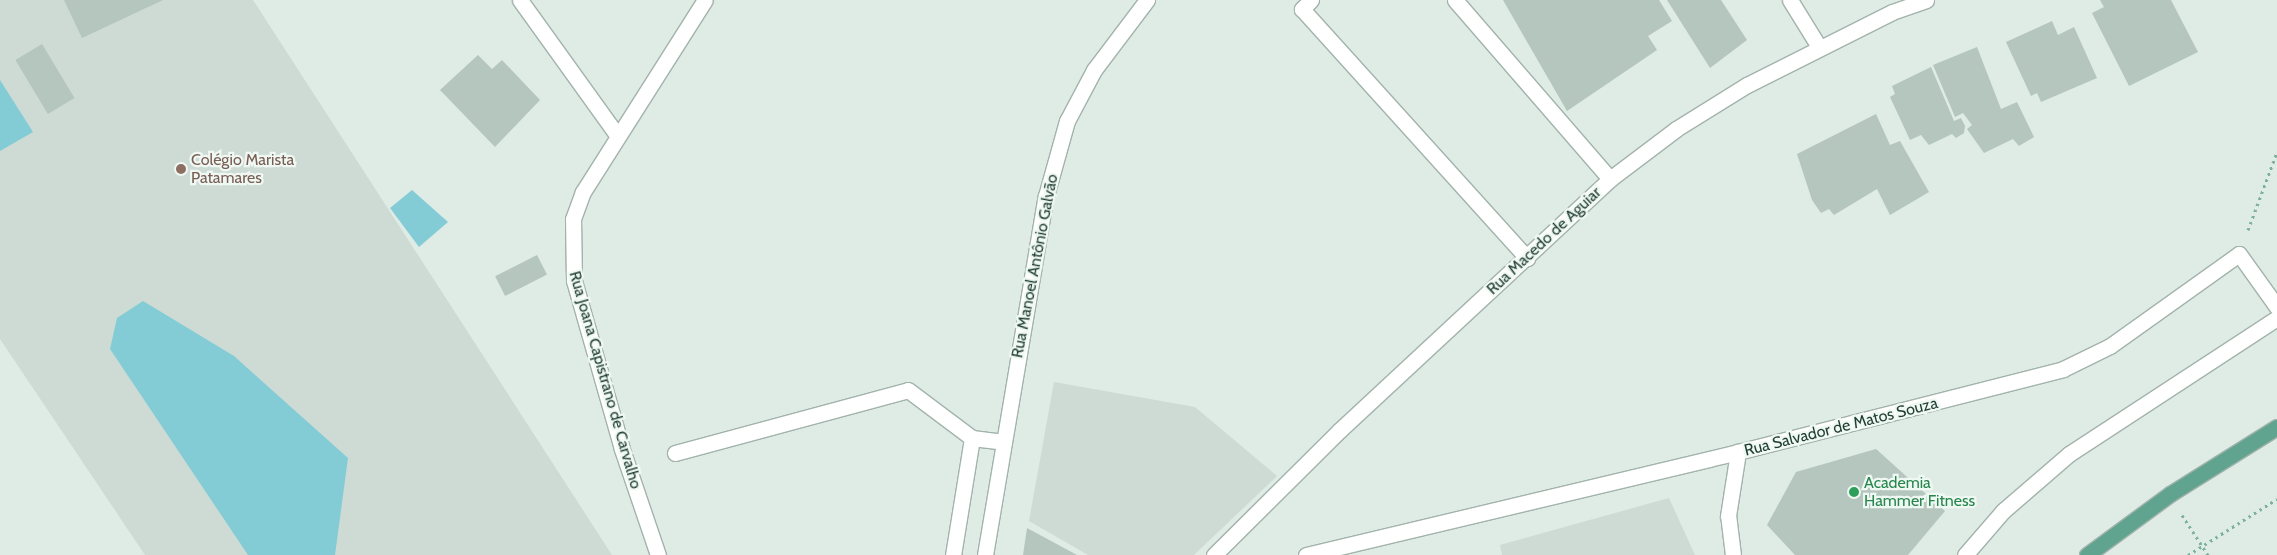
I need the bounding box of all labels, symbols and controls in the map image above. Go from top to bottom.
place label: Colégio Marista Patamares [191,150,294,188]
marker: Colégio Marista Patamares [175,163,187,175]
street label: Rua Manoel Antônio Galvão [1008,172,1062,360]
street label: Rua Macedo de Aguiar [1483,183,1605,299]
street label: Rua Joana Capistrano de Carvalho [565,269,645,491]
street label: Rua Salvador de Matos Souza [1742,394,1940,460]
place label: Academia Hammer Fitness [1864,473,1975,511]
marker: Academia Hammer Fitness [1848,486,1860,498]

